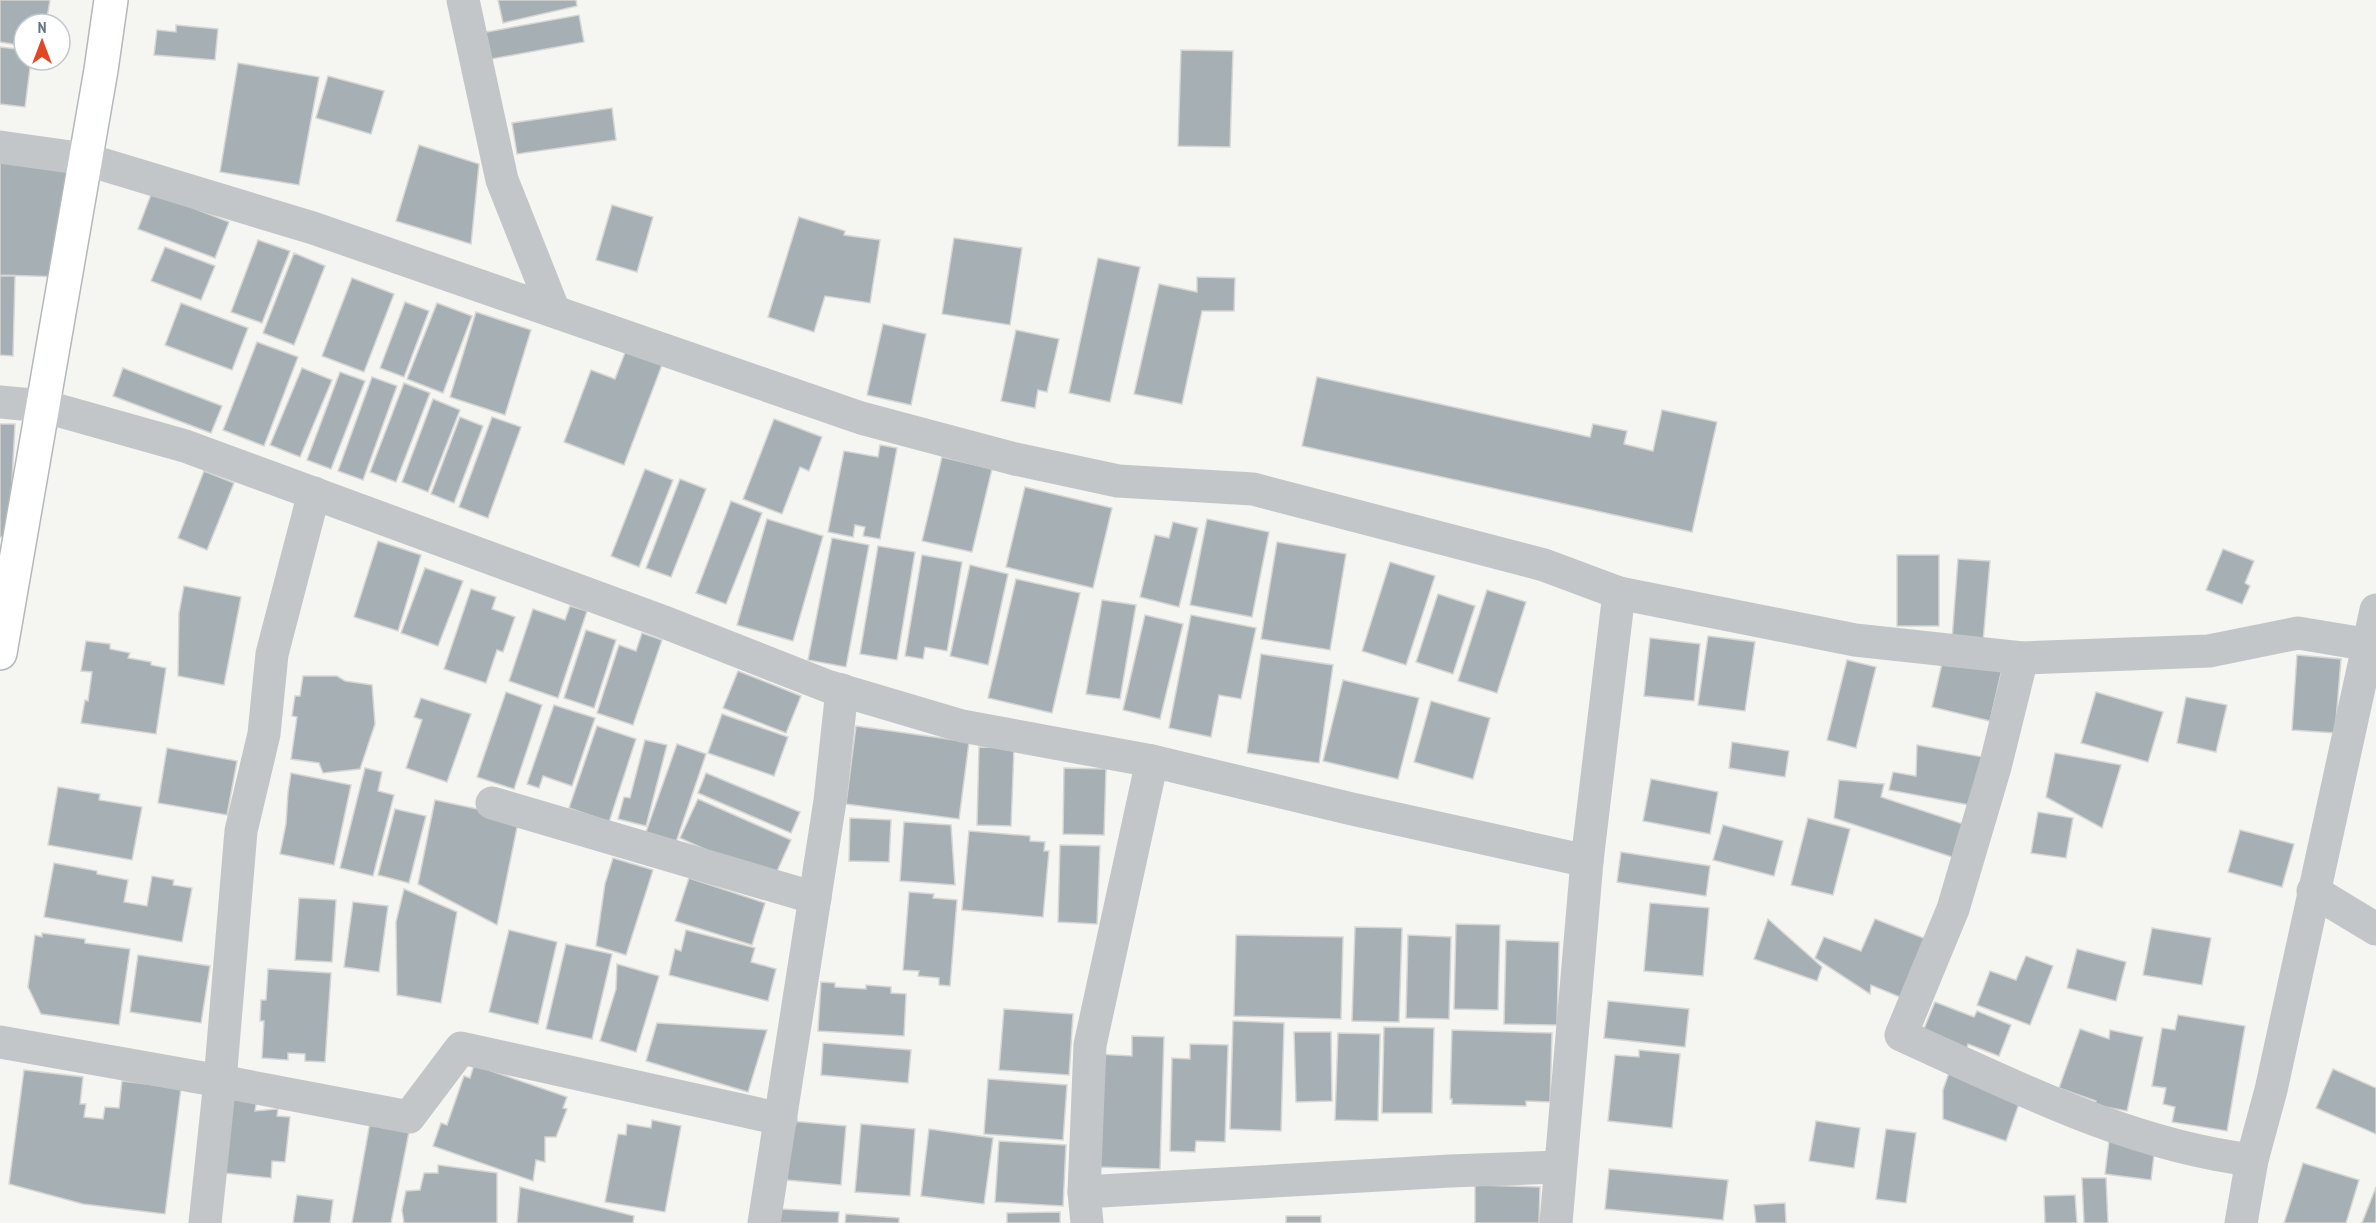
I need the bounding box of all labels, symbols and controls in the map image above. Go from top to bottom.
north arrow [12,12,72,72]
text: N [38,17,46,37]

